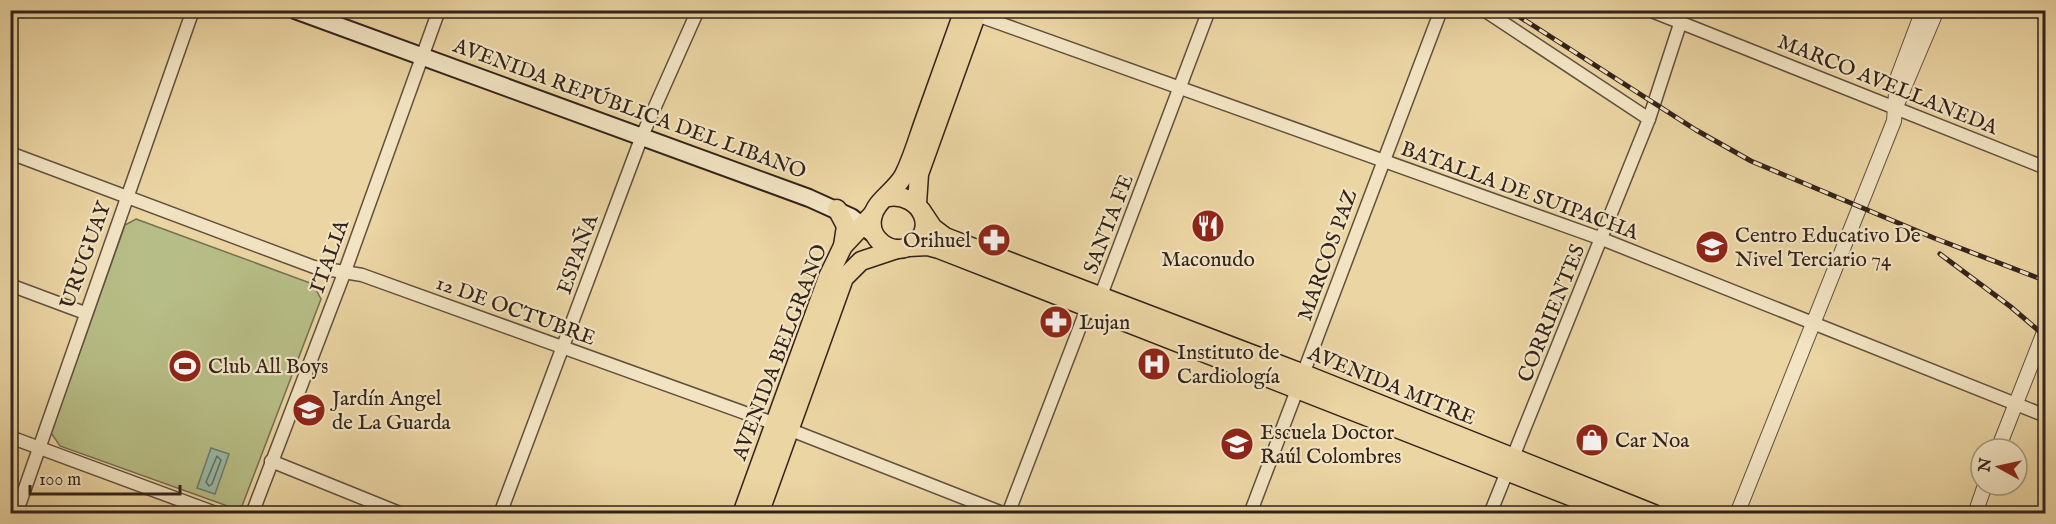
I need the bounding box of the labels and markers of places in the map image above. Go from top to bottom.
restaurant icon: Maconudo [1190,208,1226,244]
pharmacy icon: Orihuel [976,222,1012,258]
place label: Centro Educativo De Nivel Terciario 74 [1735,223,1921,274]
place label: Orihuel [903,228,971,255]
school or university icon: Centro Educativo De Nivel Terciario 74 [1694,229,1730,265]
place label: Maconudo [1161,247,1255,274]
pharmacy icon: Lujan [1038,304,1074,340]
place label: Lujan [1079,310,1130,337]
place label: Instituto de Cardiología [1177,340,1281,391]
hospital icon: Instituto de Cardiología [1136,346,1172,382]
sports icon: Club All Boys [167,348,203,384]
place label: Club All Boys [208,354,328,381]
place label: Jardín Angel de La Guarda [330,386,452,437]
school or university icon: Jardín Angel de La Guarda [291,392,327,428]
place label: Escuela Doctor Raúl Colombres [1260,420,1401,471]
shop icon: Car Noa [1574,422,1610,458]
school or university icon: Escuela Doctor Raúl Colombres [1219,426,1255,462]
place label: Car Noa [1615,428,1690,455]

